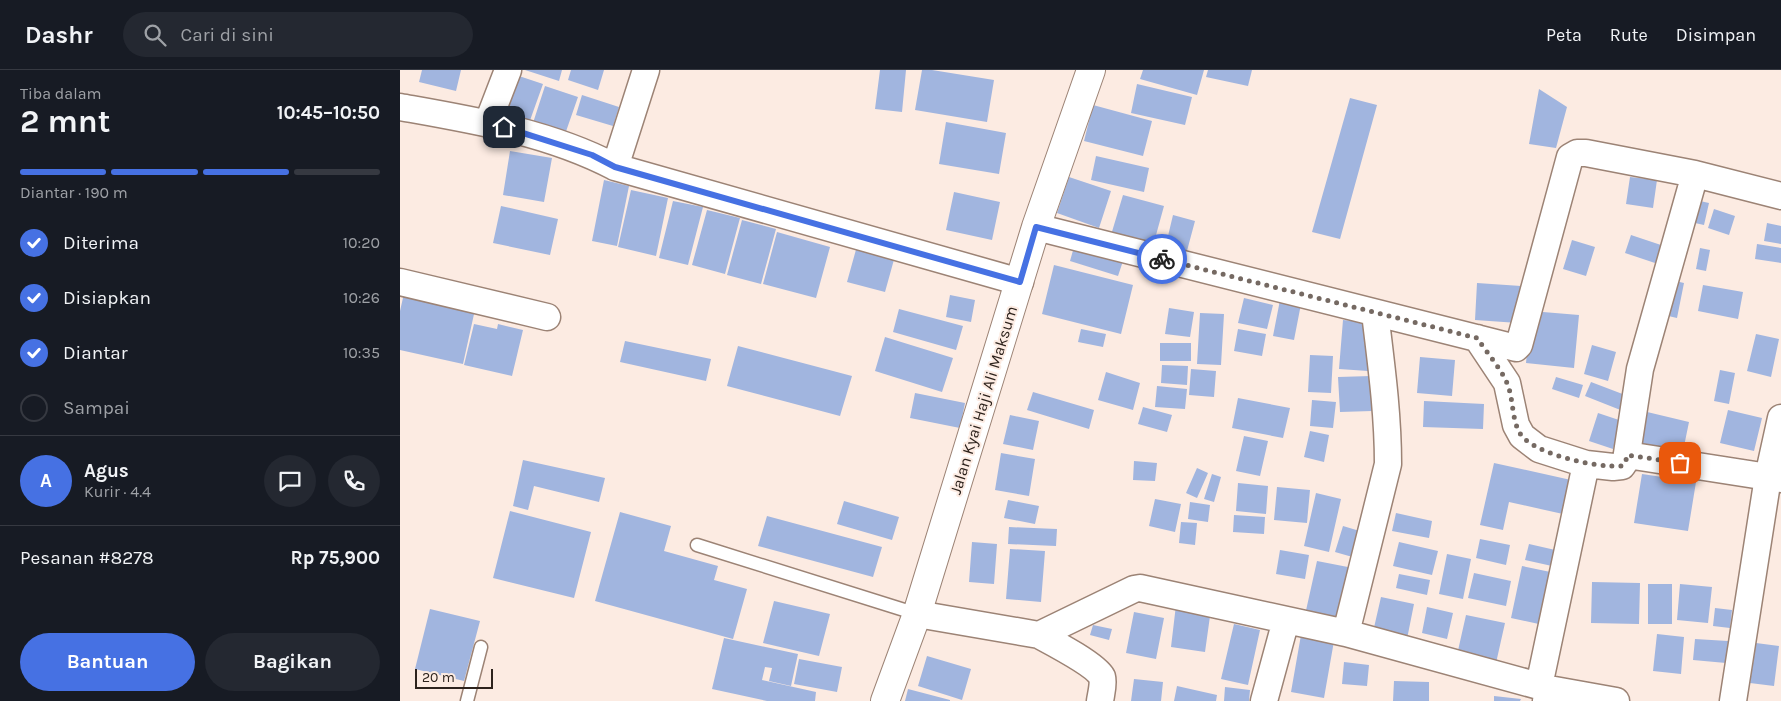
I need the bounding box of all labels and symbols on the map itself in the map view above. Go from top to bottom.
pin [483,106,525,148]
courier [1137,234,1187,284]
street label: Jalan Kyai Haji Ali Maksum [946,303,1021,497]
pin [1659,442,1701,484]
scale bar [415,666,492,689]

